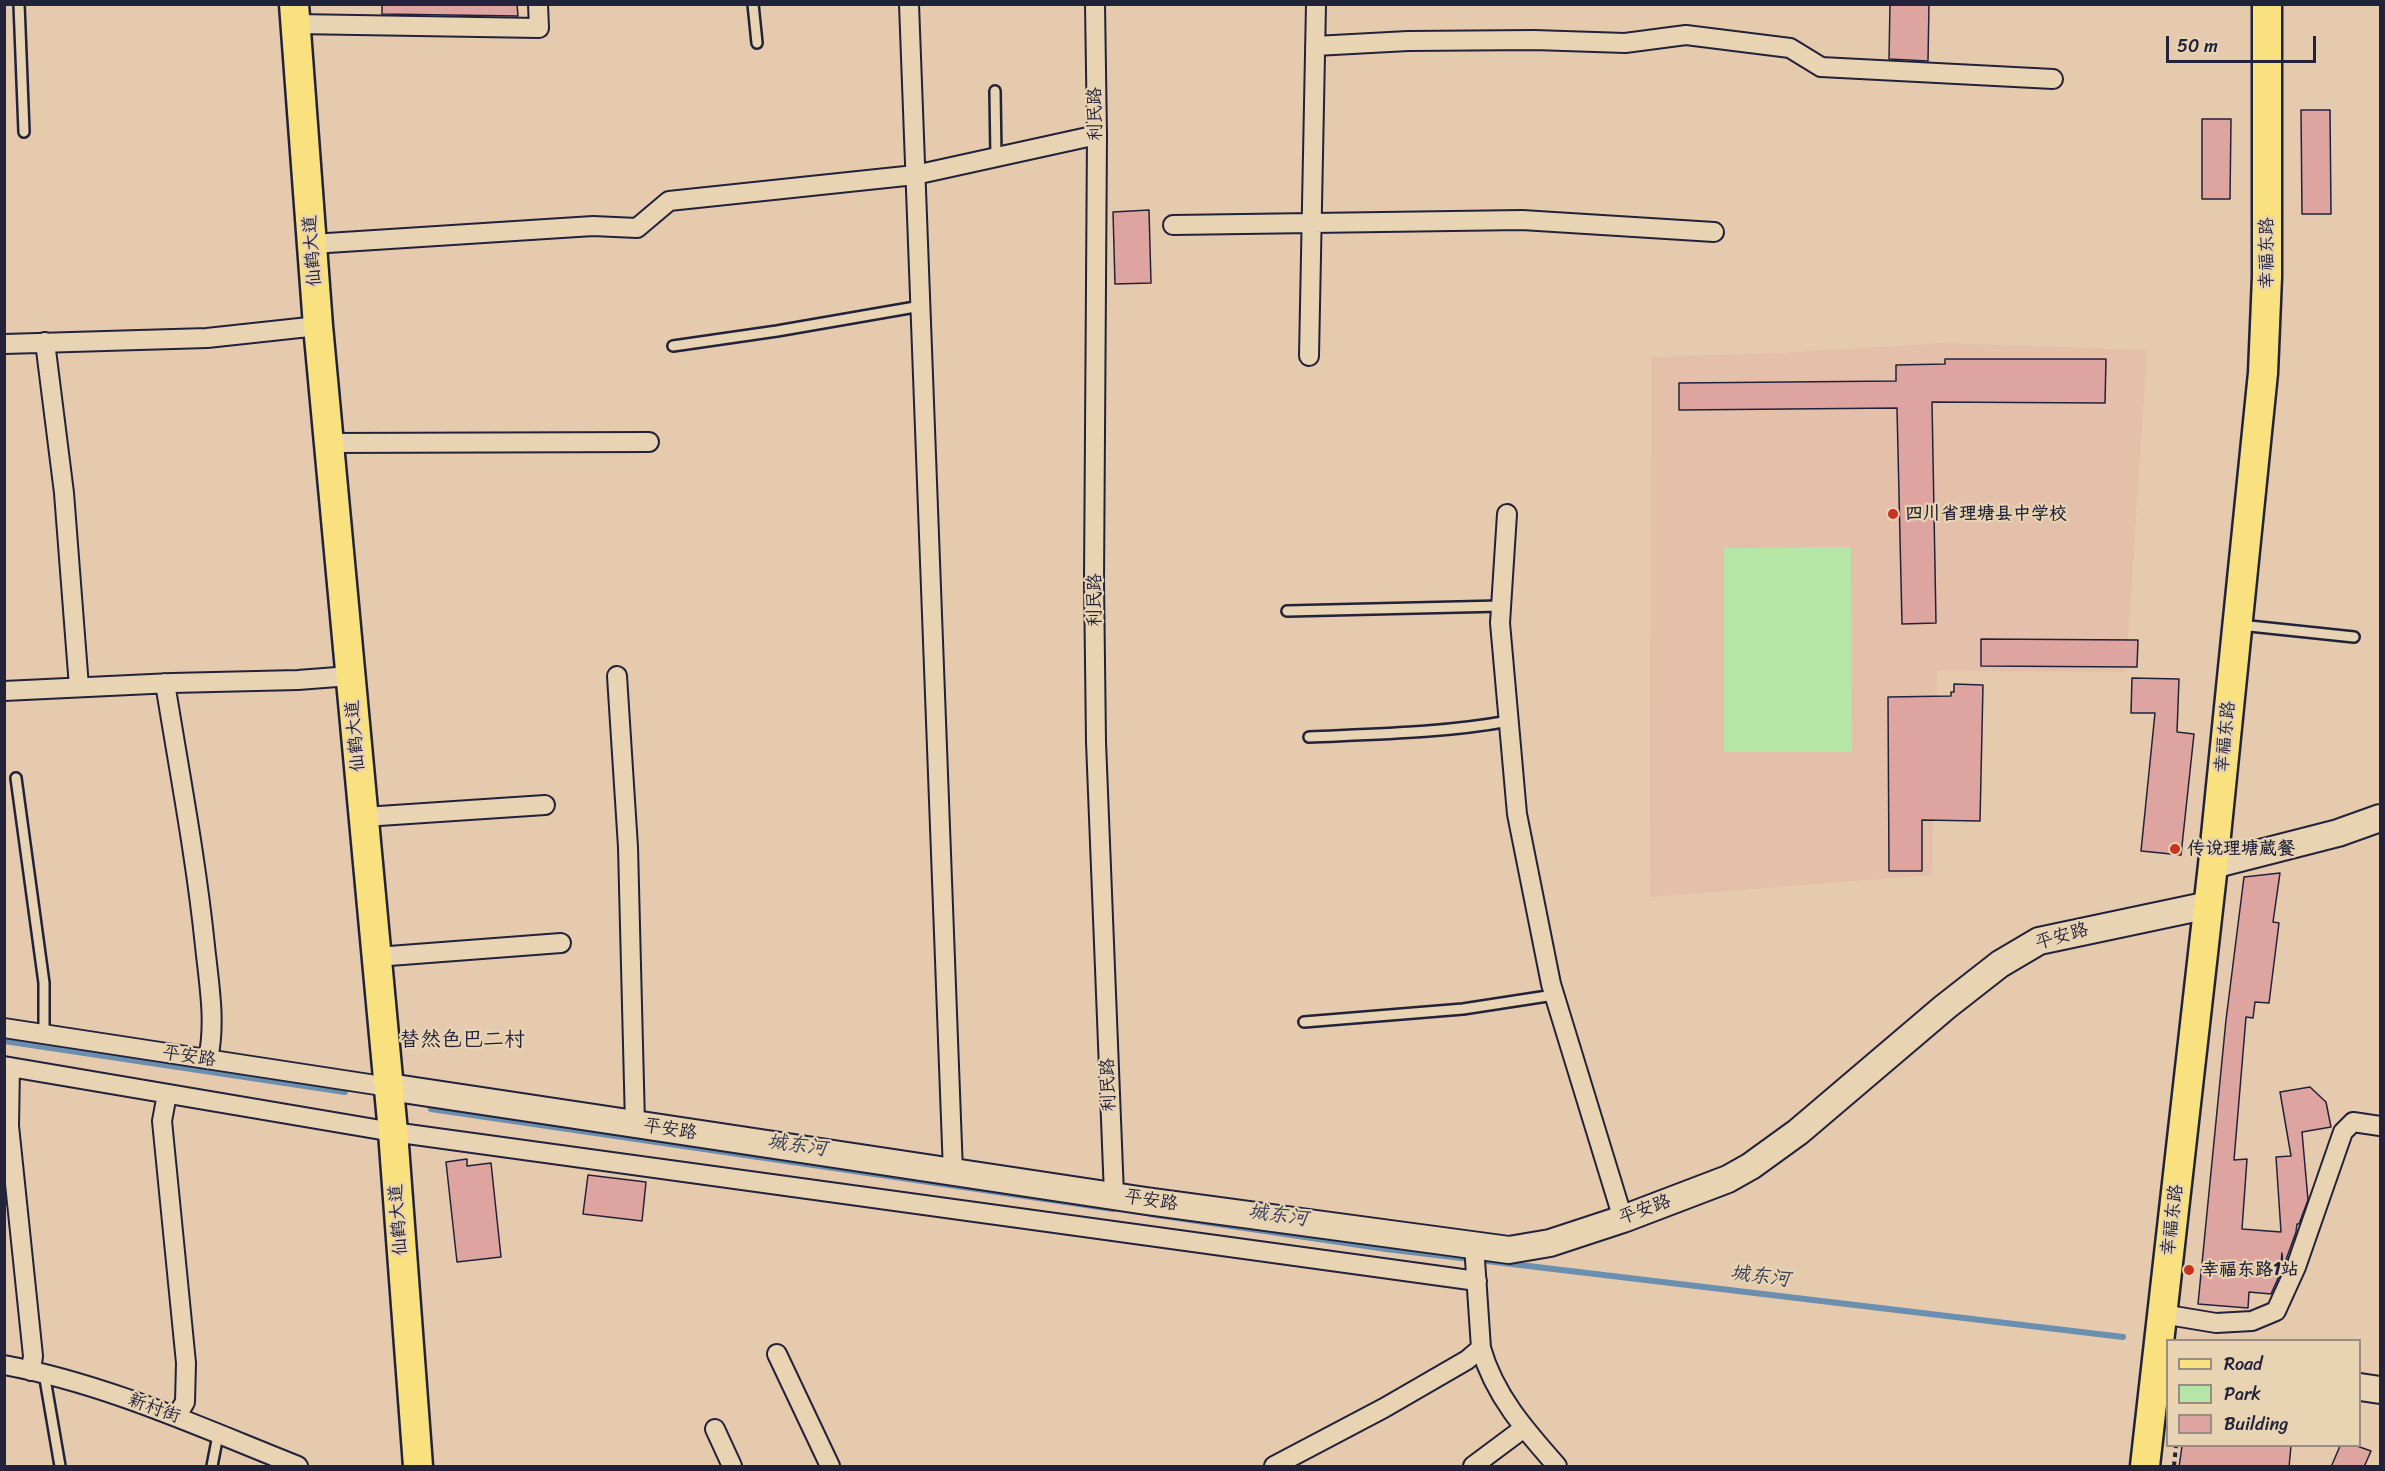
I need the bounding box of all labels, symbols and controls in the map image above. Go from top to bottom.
scale bar [2169,24,2319,62]
text: 50 m [2177,30,2218,62]
street label: 利民路 [1085,87,1107,141]
street label: 仙鹤大道 [300,214,326,288]
street label: 幸福东路 [2256,217,2278,289]
place label: 四川省理塘县中学校 [1905,503,2067,525]
marker: 四川省理塘县中学校 [1886,507,1900,521]
street label: 利民路 [1084,573,1106,627]
street label: 仙鹤大道 [342,699,370,773]
street label: 幸福东路 [2211,700,2241,774]
place label: 传说理塘蔵餐 [2187,838,2295,860]
marker: 传说理塘蔵餐 [2168,842,2182,856]
street label: 平安路 [2033,919,2091,955]
district label: 替然色巴二村 [399,1028,525,1054]
street label: 平安路 [161,1042,217,1072]
street label: 利民路 [1097,1058,1121,1112]
street label: 平安路 [642,1115,698,1145]
water label: 城东河 [766,1130,828,1162]
street label: 仙鹤大道 [386,1183,412,1257]
street label: 幸福东路 [2158,1183,2188,1257]
street label: 平安路 [1123,1186,1179,1216]
street label: 平安路 [1616,1191,1674,1229]
water label: 城东河 [1247,1200,1309,1232]
place label: 幸福东路1站 [2201,1259,2299,1281]
water label: 城东河 [1729,1261,1791,1293]
marker: 幸福东路1站 [2182,1263,2196,1277]
legend [2166,1339,2361,1447]
text: Road [2224,1348,2263,1380]
text: Park [2224,1378,2261,1410]
street label: 新村街 [125,1390,183,1428]
text: Building [2224,1408,2288,1440]

